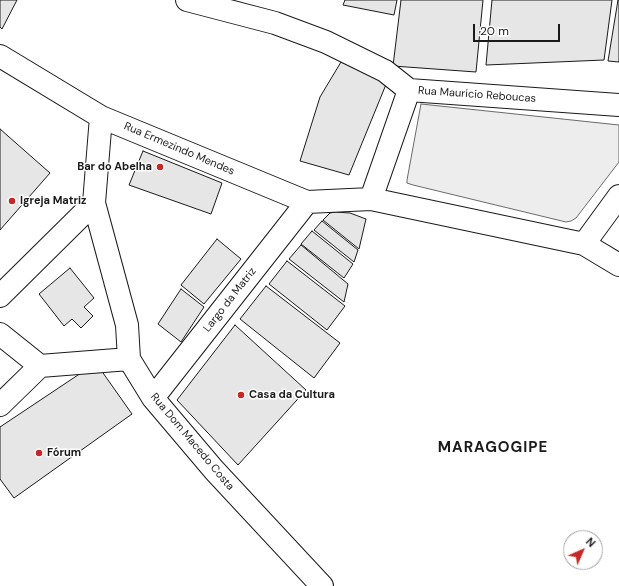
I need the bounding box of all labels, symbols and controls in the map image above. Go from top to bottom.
scale bar [475,16,562,42]
text: 20 m [480,23,509,39]
street label: Rua Mauricio Reboucas [418,84,536,106]
street label: Rua Ermezindo Mendes [122,120,236,178]
place label: Bar do Abelha [77,160,152,174]
marker: Bar do Abelha [155,162,165,172]
place label: Igreja Matriz [20,194,86,208]
marker: Igreja Matriz [7,196,17,206]
street label: Largo da Matriz [201,265,259,335]
place label: Casa da Cultura [249,388,335,402]
marker: Casa da Cultura [236,390,246,400]
street label: Rua Dom Macedo Costa [148,391,236,493]
district label: MARAGOGIPE [438,439,548,457]
place label: Fórum [47,446,81,460]
marker: Fórum [34,448,44,458]
north arrow [563,530,603,570]
text: N [583,534,599,550]

